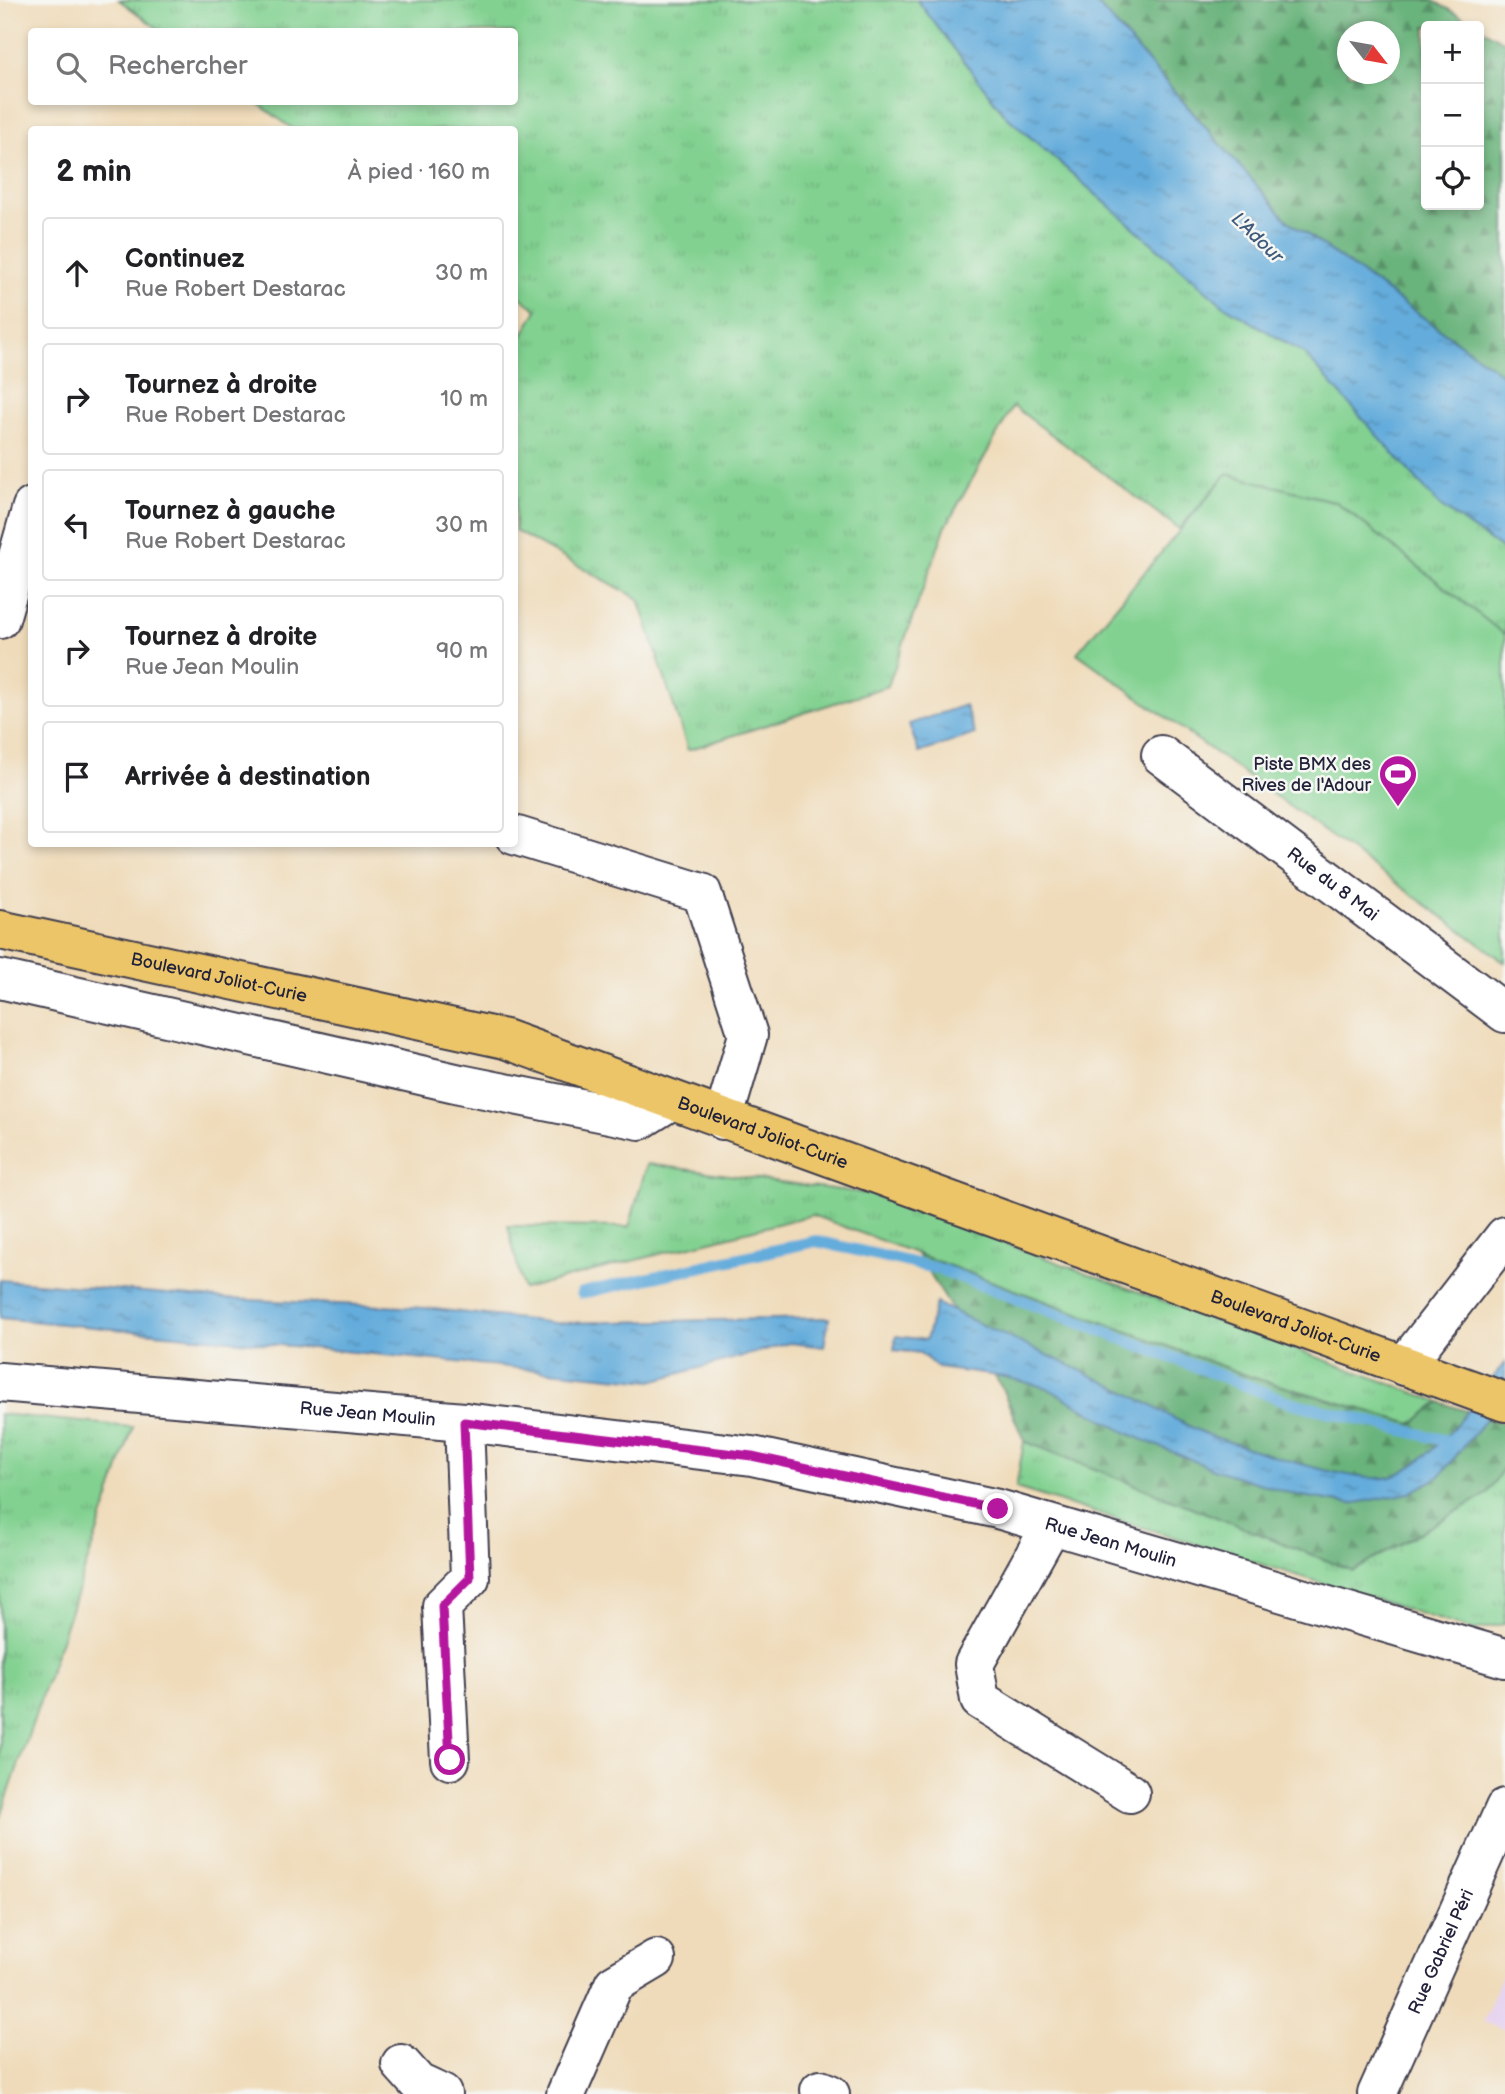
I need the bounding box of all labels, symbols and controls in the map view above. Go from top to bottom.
north arrow [1337,21,1400,84]
map controls [1421,21,1484,210]
button: + [1421,21,1484,84]
search box [28,28,518,105]
icon: search [52,48,90,86]
text: Rechercher [108,51,247,82]
button: − [1421,84,1484,147]
button: locate [1421,147,1484,210]
text: 2 min [56,154,132,190]
text: À pied · 160 m [347,158,490,186]
water label: L'Adour [1226,208,1288,269]
text: Continuez [125,244,245,275]
icon: ahead [58,254,96,292]
text: 30 m [435,259,488,287]
text: Rue Robert Destarac [125,275,346,303]
text: Tournez à droite [125,370,317,401]
icon: right [58,380,96,418]
text: 10 m [440,385,488,413]
text: Rue Robert Destarac [125,401,346,429]
text: Tournez à gauche [125,496,336,527]
icon: left [58,506,96,544]
text: 30 m [435,511,488,539]
text: Rue Robert Destarac [125,527,346,555]
text: Tournez à droite [125,622,317,653]
icon: right [58,632,96,670]
text: 90 m [436,637,488,665]
text: Rue Jean Moulin [125,653,299,681]
sports icon: Piste BMX des Rives de l'Adour [1377,753,1419,808]
place label: Piste BMX des Rives de l'Adour [1241,754,1371,796]
icon: arrive [58,758,96,796]
text: Arrivée à destination [125,762,371,793]
street label: Rue du 8 Mai [1283,843,1383,925]
street label: Boulevard Joliot-Curie [129,948,309,1007]
street label: Boulevard Joliot-Curie [675,1092,851,1173]
street label: Boulevard Joliot-Curie [1208,1286,1384,1367]
street label: Rue Jean Moulin [299,1397,436,1430]
route end [982,1493,1013,1524]
street label: Rue Jean Moulin [1042,1513,1179,1571]
route start [434,1744,465,1775]
street label: Rue Gabriel Péri [1404,1886,1478,2017]

